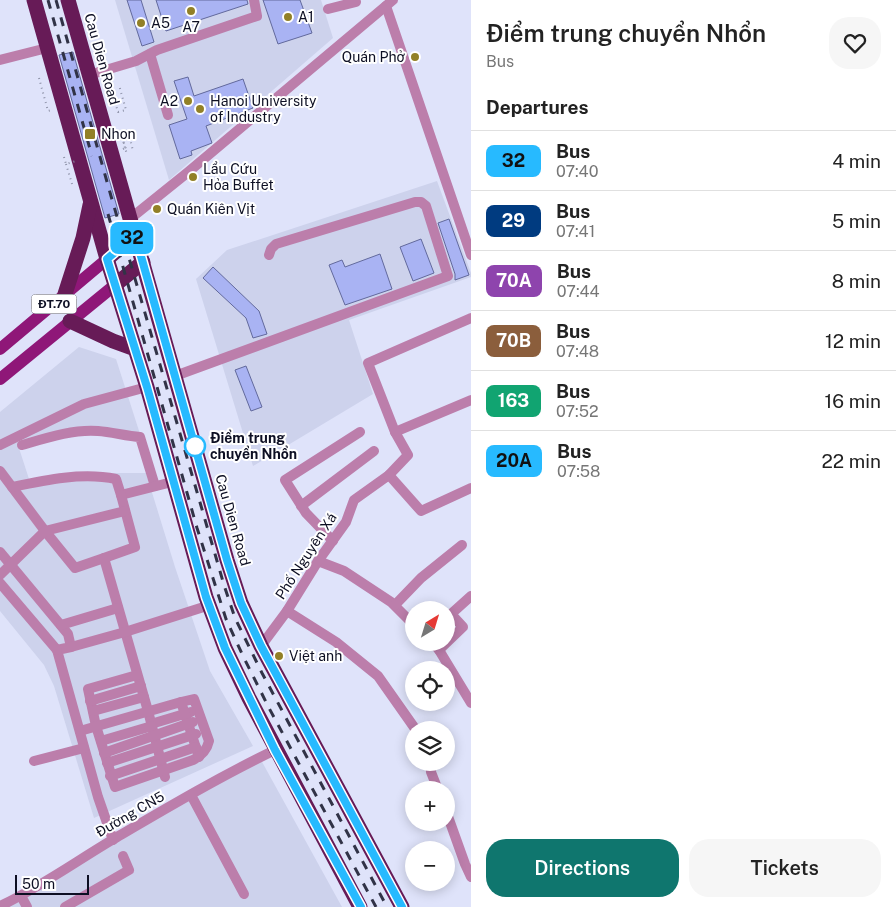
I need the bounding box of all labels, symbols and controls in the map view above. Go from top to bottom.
marker: A7 [185,5,197,17]
place label: A1 [298,9,314,25]
street label: Cau Dien Road [81,11,123,107]
marker: A1 [282,11,294,23]
place label: A5 [151,15,170,31]
marker: A5 [135,17,147,29]
button: heart [829,17,881,69]
place label: A7 [182,19,200,35]
text: Điểm trung chuyển Nhổn [486,19,766,47]
place label: Quán Phở [342,49,406,65]
marker: Quán Phở [409,51,421,63]
text: Bus [486,52,514,71]
place label: A2 [160,93,178,109]
place label: Hanoi University of Industry [210,93,317,125]
marker: A2 [182,95,194,107]
text: Departures [486,96,589,118]
marker: Hanoi University of Industry [194,103,206,115]
place label: Nhon [101,126,136,142]
marker: Nhon [83,127,97,141]
text: Bus [556,140,590,162]
text: 32 [502,150,525,171]
text: 4 min [832,150,881,172]
place label: Lẩu Cứu Hỏa Buffet [203,161,274,193]
text: 07:40 [556,162,598,181]
marker: Lẩu Cứu Hỏa Buffet [187,171,199,183]
text: Bus [556,200,590,222]
place label: Quán Kiên Vịt [167,201,255,217]
marker: Quán Kiên Vịt [151,203,163,215]
text: 29 [502,210,525,231]
text: 5 min [832,210,881,232]
line badge: 32 [110,222,154,254]
text: 07:41 [556,222,595,241]
text: 32 [120,227,144,248]
text: Bus [557,260,591,282]
text: 70A [496,270,532,291]
text: 8 min [832,270,881,292]
text: 07:44 [557,282,600,301]
road number: ĐT.70 [32,294,76,314]
text: Bus [556,320,590,342]
text: 70B [496,330,531,351]
text: 12 min [825,330,881,352]
text: 07:48 [556,342,599,361]
text: Bus [556,380,590,402]
text: 163 [498,390,529,411]
text: 16 min [825,390,881,412]
text: 07:52 [556,402,599,421]
place label: Điểm trung chuyển Nhổn [210,429,297,462]
marker: Điểm trung chuyển Nhổn [184,435,206,457]
text: Bus [557,440,591,462]
text: 20A [496,450,532,471]
text: 22 min [822,450,881,472]
text: 07:58 [557,462,600,481]
street label: Cau Dien Road [212,472,254,568]
street label: Phố Nguyên Xá [272,510,340,602]
north arrow [405,601,455,651]
map controls [405,601,455,891]
place label: Việt anh [289,648,342,664]
marker: Việt anh [273,650,285,662]
button: locate [405,661,455,711]
button: layers [405,721,455,771]
button: + [405,781,455,831]
street label: Đường CN5 [93,788,167,840]
button: Directions [486,839,679,897]
button: Tickets [689,839,881,897]
button: − [405,841,455,891]
scale bar [15,872,89,895]
text: 50 m [22,876,55,892]

